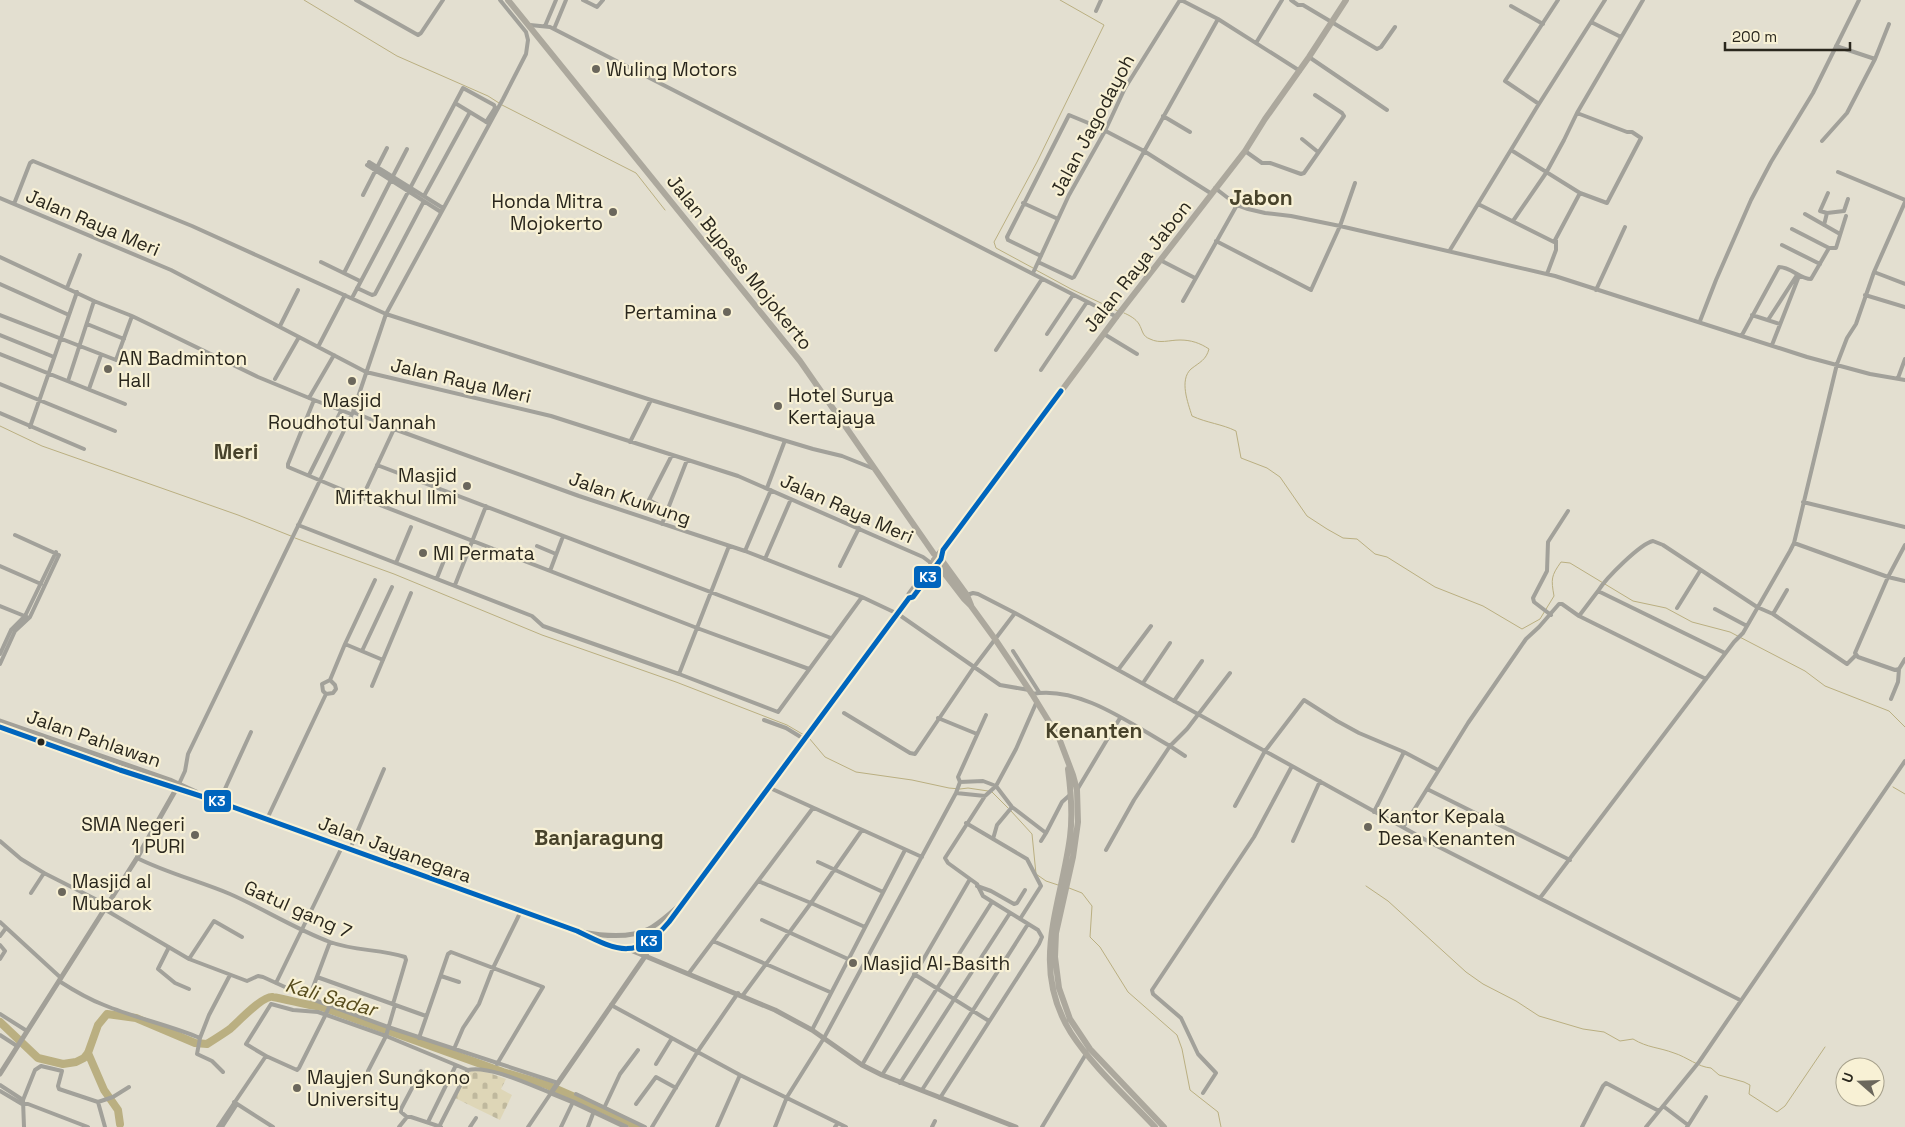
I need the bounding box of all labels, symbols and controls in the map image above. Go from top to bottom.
scale bar [1725,20,1850,52]
text: 200 m [1732,27,1777,46]
street label: Jalan Jagodayoh [1045,50,1140,200]
place label: Wuling Motors [606,57,737,82]
marker: Wuling Motors [590,63,602,75]
street label: Jalan Bypass Mojokerto [661,169,818,355]
street label: Jalan Raya Meri [22,183,164,262]
district label: Jabon [1229,184,1293,211]
place label: Honda Mitra Mojokerto [492,189,603,236]
street label: Jalan Raya Jabon [1078,195,1197,338]
marker: Honda Mitra Mojokerto [607,206,619,218]
place label: Pertamina [624,300,717,325]
marker: Pertamina [721,306,733,318]
place label: AN Badminton Hall [118,346,247,393]
street label: Jalan Raya Meri [388,352,534,409]
marker: AN Badminton Hall [102,363,114,375]
marker: Masjid Roudhotul Jannah [346,375,358,387]
place label: Hotel Surya Kertajaya [788,383,894,430]
place label: Masjid Roudhotul Jannah [268,388,436,435]
marker: Hotel Surya Kertajaya [772,400,784,412]
district label: Meri [214,438,258,465]
place label: Masjid Miftakhul Ilmi [335,463,457,510]
street label: Jalan Kuwung [565,466,694,531]
street label: Jalan Raya Meri [776,468,917,549]
marker: Masjid Miftakhul Ilmi [461,480,473,492]
place label: MI Permata [433,541,535,566]
marker: MI Permata [417,547,429,559]
line badge: K3 [913,565,942,589]
text: K3 [919,568,937,586]
street label: Jalan Pahlawan [23,704,164,773]
district label: Kenanten [1046,717,1142,744]
unlabelled marker [36,737,46,747]
line badge: K3 [203,789,232,813]
text: K3 [208,792,226,810]
place label: Kantor Kepala Desa Kenanten [1378,804,1515,851]
street label: Jalan Jayanegara [315,810,475,889]
place label: SMA Negeri 1 PURI [81,812,185,859]
marker: Kantor Kepala Desa Kenanten [1362,821,1374,833]
district label: Banjaragung [534,824,664,851]
marker: SMA Negeri 1 PURI [189,829,201,841]
place label: Masjid al Mubarok [72,869,152,916]
street label: Gatul gang 7 [240,875,356,944]
marker: Masjid al Mubarok [56,886,68,898]
line badge: K3 [635,929,663,953]
text: K3 [640,932,658,950]
place label: Masjid Al-Basith [863,951,1010,976]
marker: Masjid Al-Basith [847,957,859,969]
water label: Kali Sadar [282,972,382,1023]
north arrow [1835,1057,1885,1107]
place label: Mayjen Sungkono University [307,1065,470,1112]
text: U [1838,1070,1858,1085]
marker: Mayjen Sungkono University [291,1082,303,1094]

